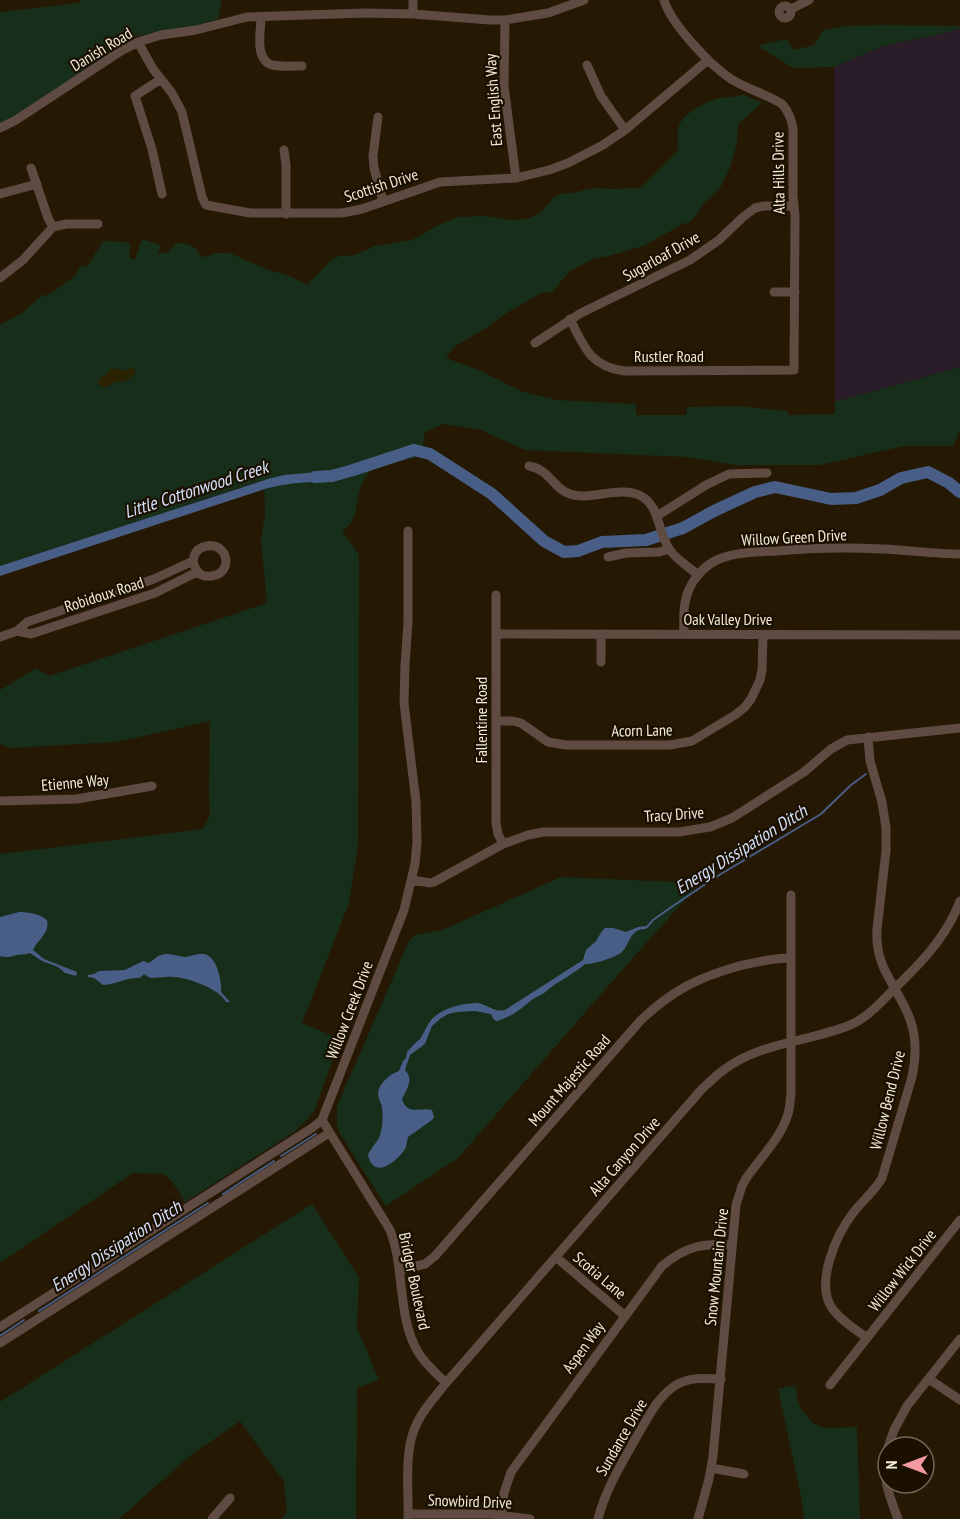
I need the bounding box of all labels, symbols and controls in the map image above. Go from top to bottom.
street label: Danish Road [67,23,136,75]
street label: East English Way [480,53,506,147]
street label: Alta Hills Drive [767,131,789,215]
street label: Scottish Drive [342,164,420,206]
street label: Sugarloaf Drive [619,227,703,285]
street label: Rustler Road [634,346,704,366]
water label: Little Cottonwood Creek [121,454,273,523]
street label: Willow Green Drive [741,524,847,550]
street label: Robidoux Road [62,572,146,616]
street label: Oak Valley Drive [684,609,772,629]
street label: Fallentine Road [471,677,491,763]
street label: Acorn Lane [611,719,673,741]
street label: Etienne Way [40,769,110,795]
water label: Energy Dissipation Ditch [671,799,812,899]
street label: Tracy Drive [643,802,705,826]
street label: Willow Creek Drive [321,958,377,1062]
street label: Mount Majestic Road [524,1030,614,1130]
street label: Willow Bend Drive [865,1048,909,1152]
street label: Alta Canyon Drive [584,1112,664,1200]
water label: Energy Dissipation Ditch [46,1195,187,1297]
street label: Snow Mountain Drive [700,1207,732,1327]
street label: Willow Wick Drive [864,1225,940,1315]
street label: Bridger Boulevard [395,1231,435,1332]
street label: Scotia Lane [569,1247,631,1303]
street label: Aspen Way [557,1317,609,1377]
street label: Sundance Drive [591,1395,651,1479]
north arrow [876,1435,936,1495]
text: N [881,1461,901,1469]
street label: Snowbird Drive [428,1490,512,1512]

